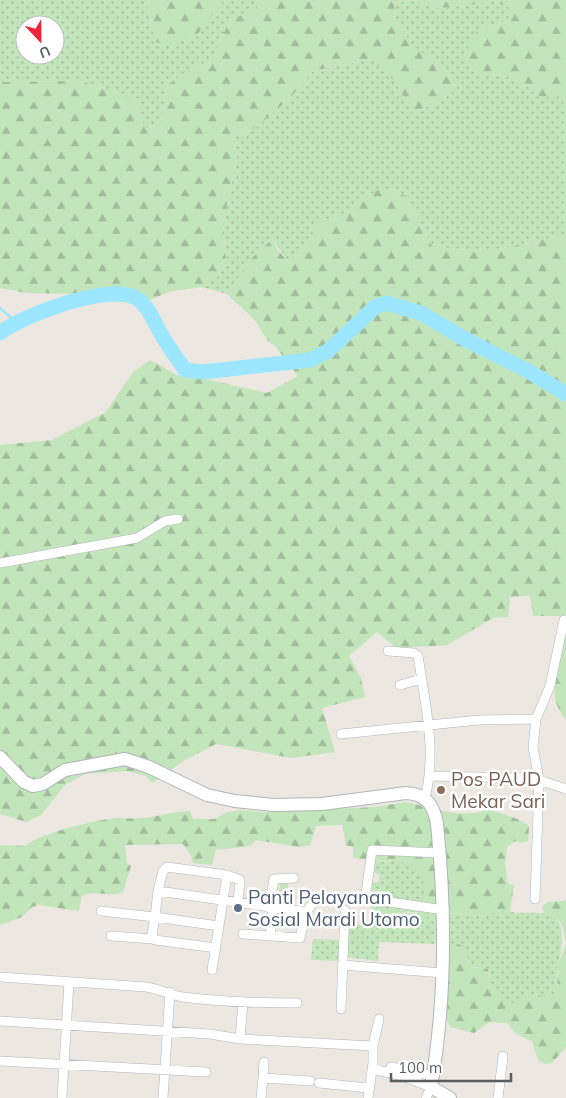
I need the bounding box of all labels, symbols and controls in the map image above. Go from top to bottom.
north arrow [15,15,65,65]
text: U [37,42,53,62]
place label: Pos PAUD Mekar Sari [451,767,545,813]
marker: Pos PAUD Mekar Sari [435,784,447,796]
place label: Panti Pelayanan Sosial Mardi Utomo [248,885,420,931]
marker: Panti Pelayanan Sosial Mardi Utomo [232,902,244,914]
scale bar [391,1050,511,1082]
text: 100 m [398,1058,442,1077]

